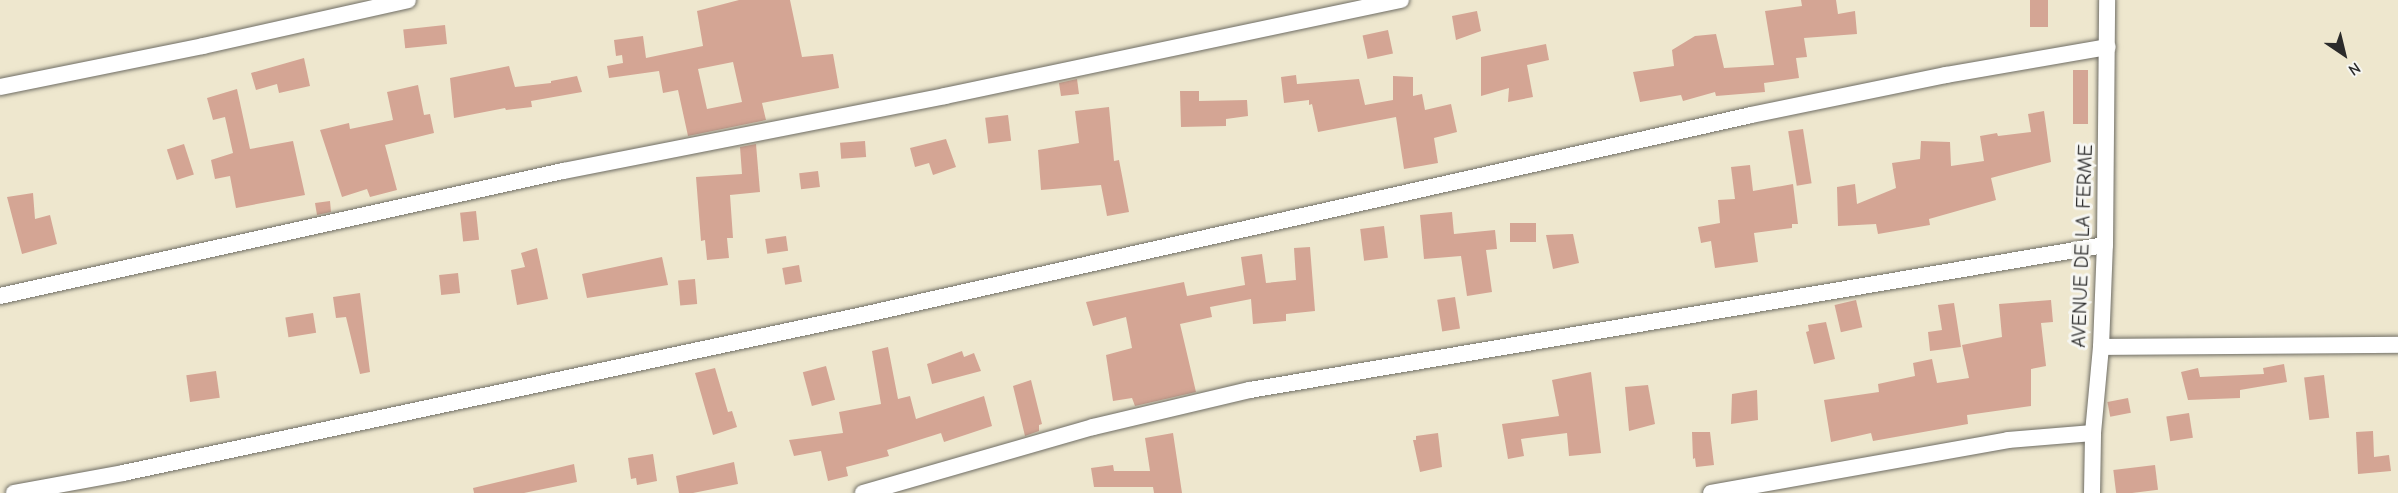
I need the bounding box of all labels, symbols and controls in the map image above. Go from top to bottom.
north arrow [2314,24,2374,84]
text: N [2345,58,2364,79]
street label: AVENUE DE LA FERME [2066,144,2098,348]

